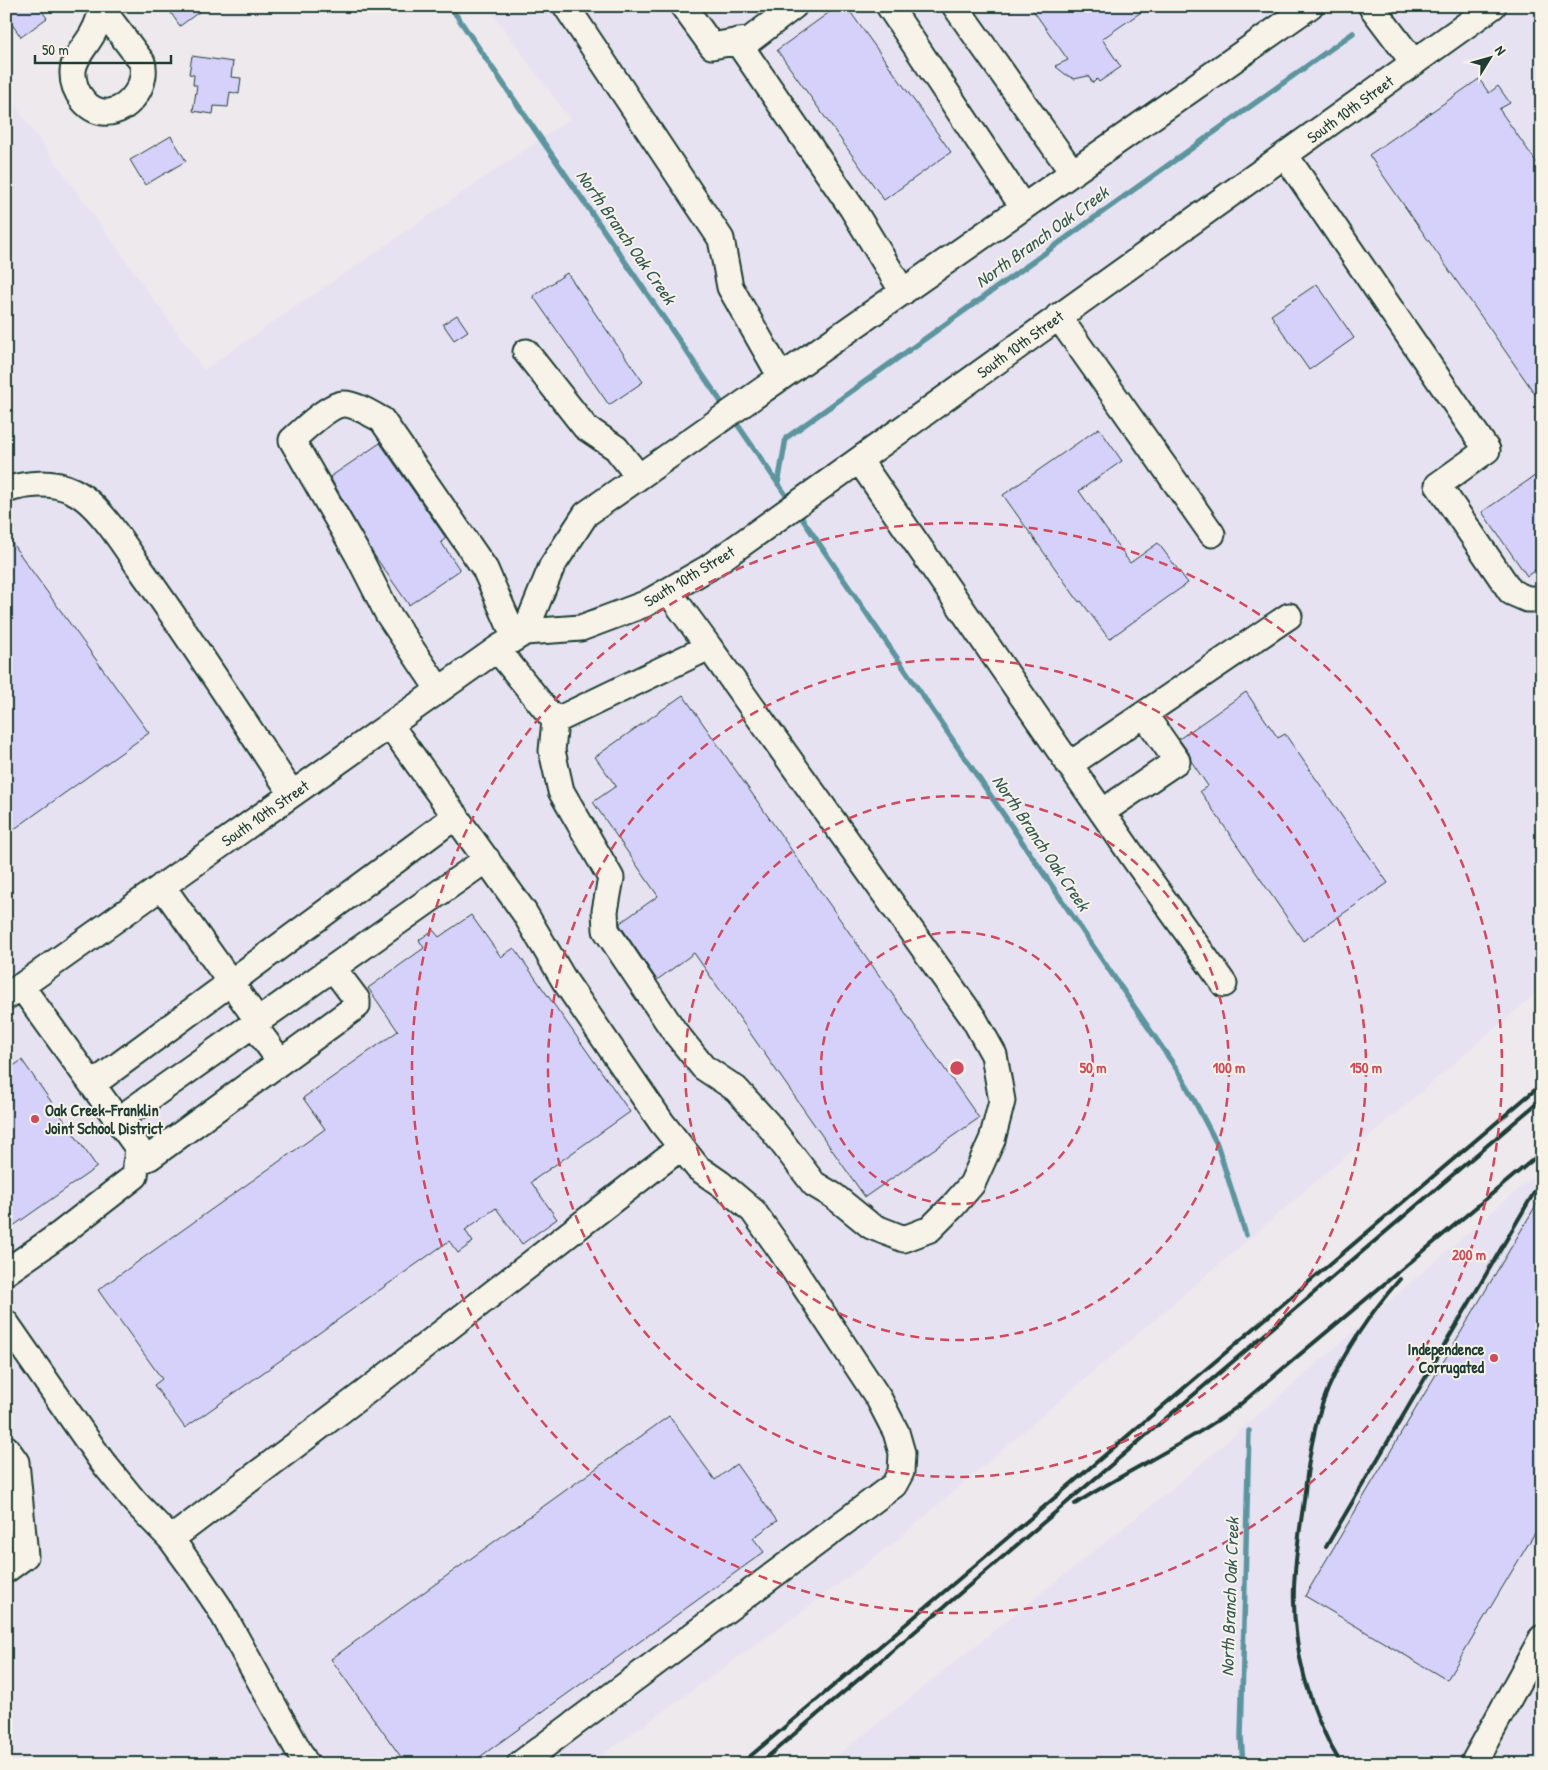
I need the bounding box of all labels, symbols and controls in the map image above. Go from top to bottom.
scale bar [35,32,171,64]
north arrow [1466,32,1516,82]
text: 50 m [42,39,69,60]
text: N [1491,41,1511,59]
street label: South 10th Street [1302,70,1398,148]
water label: North Branch Oak Creek [571,164,683,310]
water label: North Branch Oak Creek [970,179,1115,293]
street label: South 10th Street [972,305,1068,383]
street label: South 10th Street [640,540,739,612]
water label: North Branch Oak Creek [987,770,1097,917]
street label: South 10th Street [217,774,314,851]
text: 50 m [1080,1057,1106,1078]
text: 100 m [1213,1057,1245,1078]
text: 150 m [1350,1057,1382,1078]
centre of rings [948,1059,966,1077]
place label: Oak Creek-Franklin Joint School District [45,1099,163,1139]
marker: Oak Creek-Franklin Joint School District [29,1113,41,1125]
text: 200 m [1452,1244,1486,1265]
place label: Independence Corrugated [1408,1338,1485,1379]
marker: Independence Corrugated [1488,1352,1500,1364]
water label: North Branch Oak Creek [1214,1516,1245,1677]

